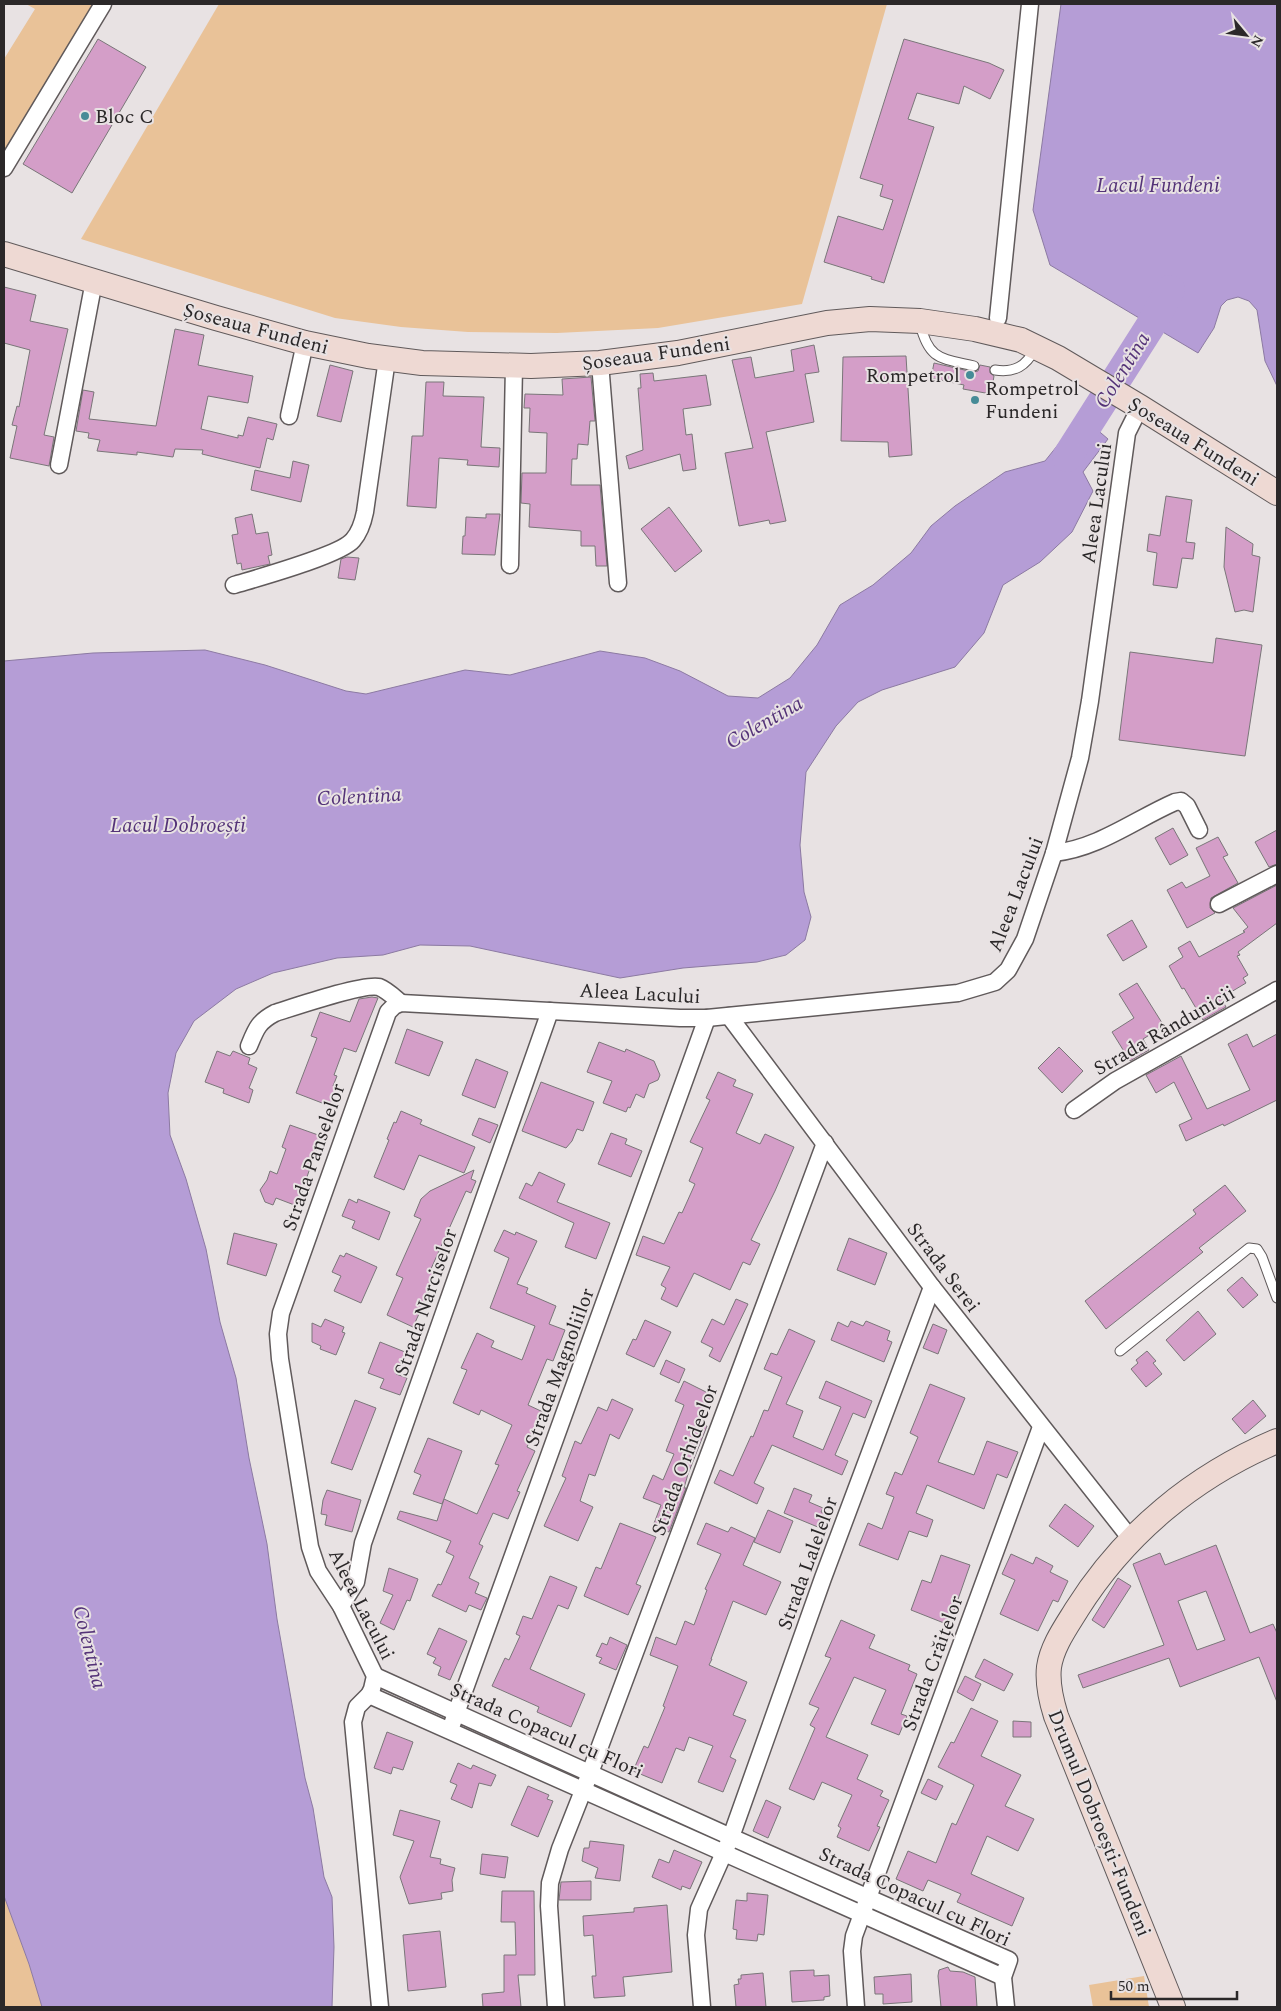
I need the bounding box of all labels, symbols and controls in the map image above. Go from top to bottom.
north arrow [1221,10,1271,60]
text: N [1245,31,1269,51]
place label: Bloc C [95,102,154,132]
marker: Bloc C [79,110,91,122]
water label: Lacul Fundeni [1096,170,1220,202]
street label: Șoseaua Fundeni [180,295,332,363]
water label: Colentina [1087,326,1159,415]
street label: Șoseaua Fundeni [580,329,732,379]
place label: Rompetrol [866,361,960,391]
marker: Rompetrol [964,369,976,381]
place label: Rompetrol Fundeni [985,374,1079,427]
street label: Șoseaua Fundeni [1122,389,1265,494]
marker: Rompetrol Fundeni [969,394,981,406]
street label: Aleea Lacului [1074,441,1120,565]
water label: Colentina [720,688,810,758]
water label: Colentina [316,779,403,815]
water label: Lacul Dobroești [110,810,246,842]
street label: Aleea Lacului [980,832,1052,956]
street label: Aleea Lacului [578,976,701,1012]
street label: Strada Rândunicii [1088,978,1241,1084]
street label: Strada Panselelor [275,1079,353,1235]
street label: Strada Serei [899,1216,987,1319]
street label: Strada Narciselor [387,1224,465,1380]
street label: Strada Magnoliilor [517,1284,603,1451]
street label: Strada Orhideelor [644,1380,726,1540]
street label: Strada Lalelelor [770,1492,846,1634]
street label: Aleea Lacului [320,1544,402,1665]
street label: Strada Crăițelor [895,1591,971,1735]
water label: Colentina [63,1602,115,1693]
street label: Strada Copacul cu Flori [445,1675,648,1787]
street label: Drumul Dobroești-Fundeni [1040,1705,1158,1942]
street label: Strada Copacul cu Flori [814,1839,1016,1955]
scale bar [1111,1968,1237,2000]
text: 50 m [1118,1975,1150,1998]

